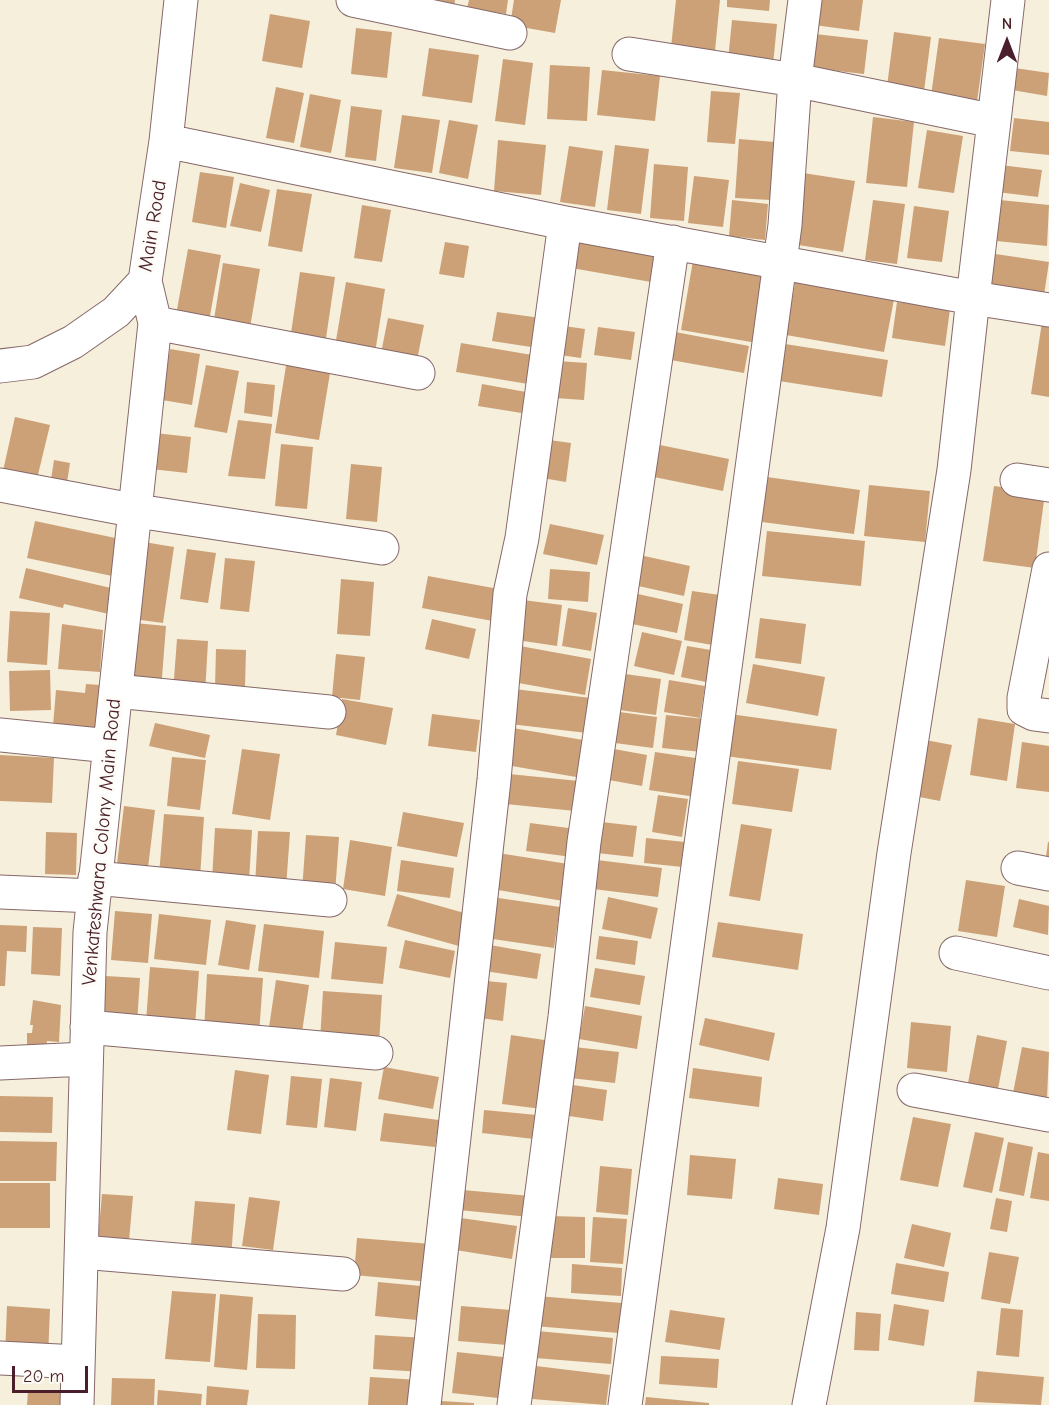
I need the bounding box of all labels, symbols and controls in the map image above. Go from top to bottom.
north arrow [977,12,1037,72]
text: N [1002,15,1012,33]
street label: Main Road [134,178,172,274]
street label: Venkateshwara Colony Main Road [77,698,127,986]
scale bar [15,1354,92,1392]
text: 20 m [23,1366,64,1387]

